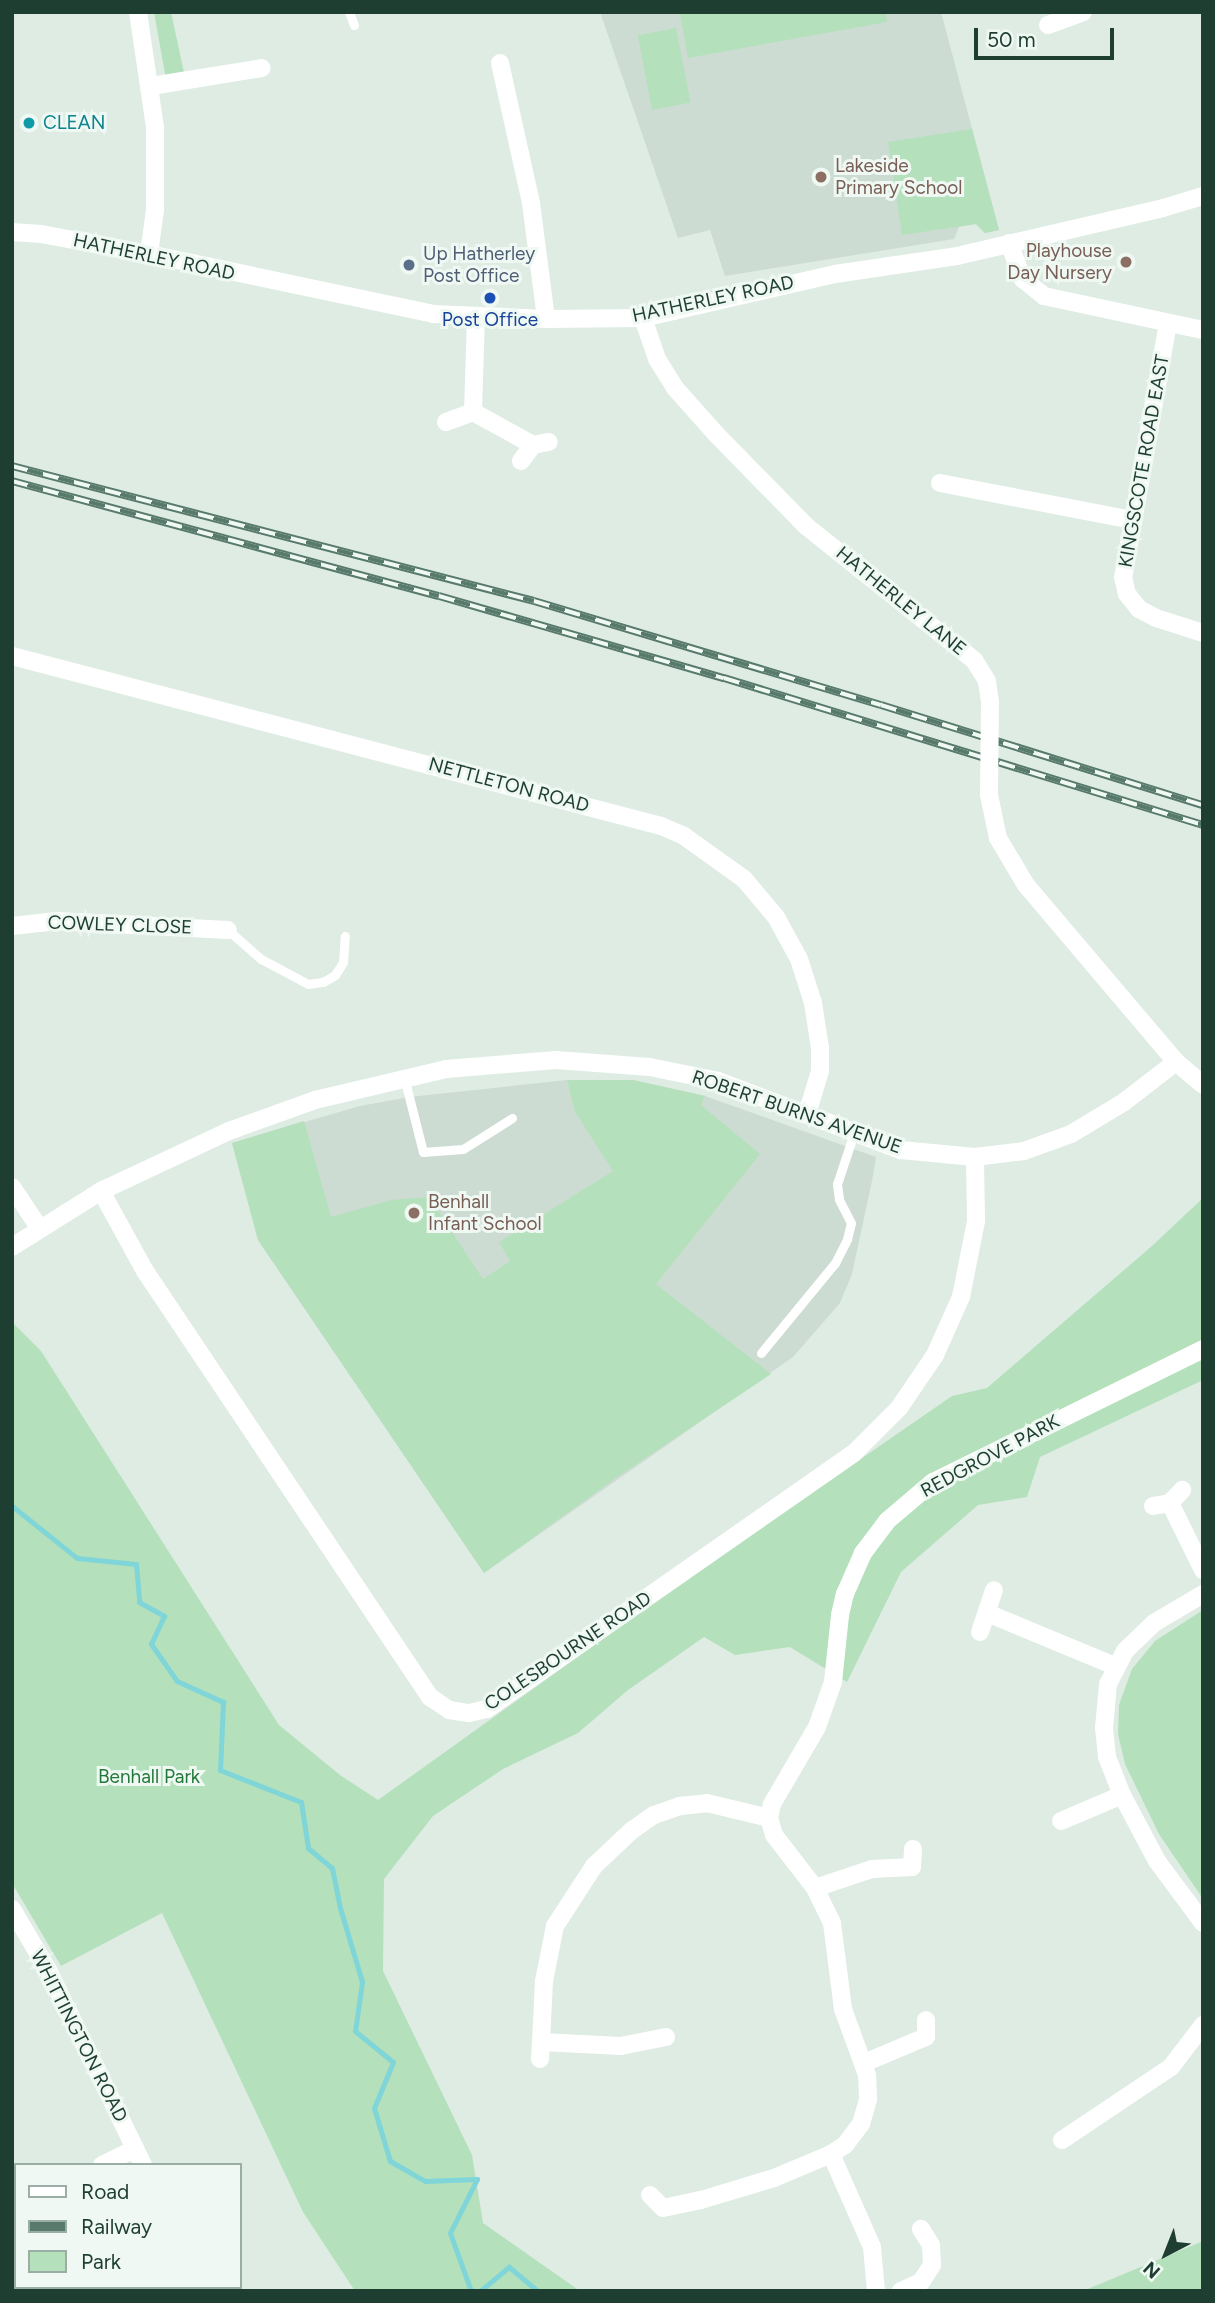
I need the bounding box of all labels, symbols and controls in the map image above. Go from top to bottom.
scale bar [977,14,1117,58]
text: 50 m [987,27,1036,52]
place label: CLEAN [43,112,105,134]
marker: CLEAN [21,115,37,131]
place label: Lakeside Primary School [835,155,962,199]
marker: Lakeside Primary School [813,169,829,185]
street label: HATHERLEY ROAD [71,229,237,285]
place label: Playhouse Day Nursery [1007,240,1112,284]
place label: Up Hatherley Post Office [423,243,535,287]
marker: Playhouse Day Nursery [1118,254,1134,270]
marker: Up Hatherley Post Office [401,257,417,273]
street label: HATHERLEY ROAD [630,271,796,327]
marker: Post Office [482,290,498,306]
place label: Post Office [442,309,538,331]
street label: KINGSCOTE ROAD EAST [1114,353,1174,569]
street label: HATHERLEY LANE [831,542,971,660]
street label: NETTLETON ROAD [426,753,592,817]
street label: COWLEY CLOSE [47,911,193,939]
street label: ROBERT BURNS AVENUE [689,1065,905,1159]
place label: Benhall Infant School [428,1191,542,1235]
marker: Benhall Infant School [406,1205,422,1221]
street label: REDGROVE PARK [917,1410,1063,1502]
street label: COLESBOURNE ROAD [480,1587,656,1715]
park label: Benhall Park [98,1766,200,1788]
street label: WHITTINGTON ROAD [26,1946,132,2126]
legend [14,2163,242,2289]
text: Road [81,2179,129,2204]
text: Railway [81,2214,152,2239]
north arrow [1131,2219,1201,2289]
text: Park [81,2249,121,2274]
text: N [1138,2257,1165,2283]

